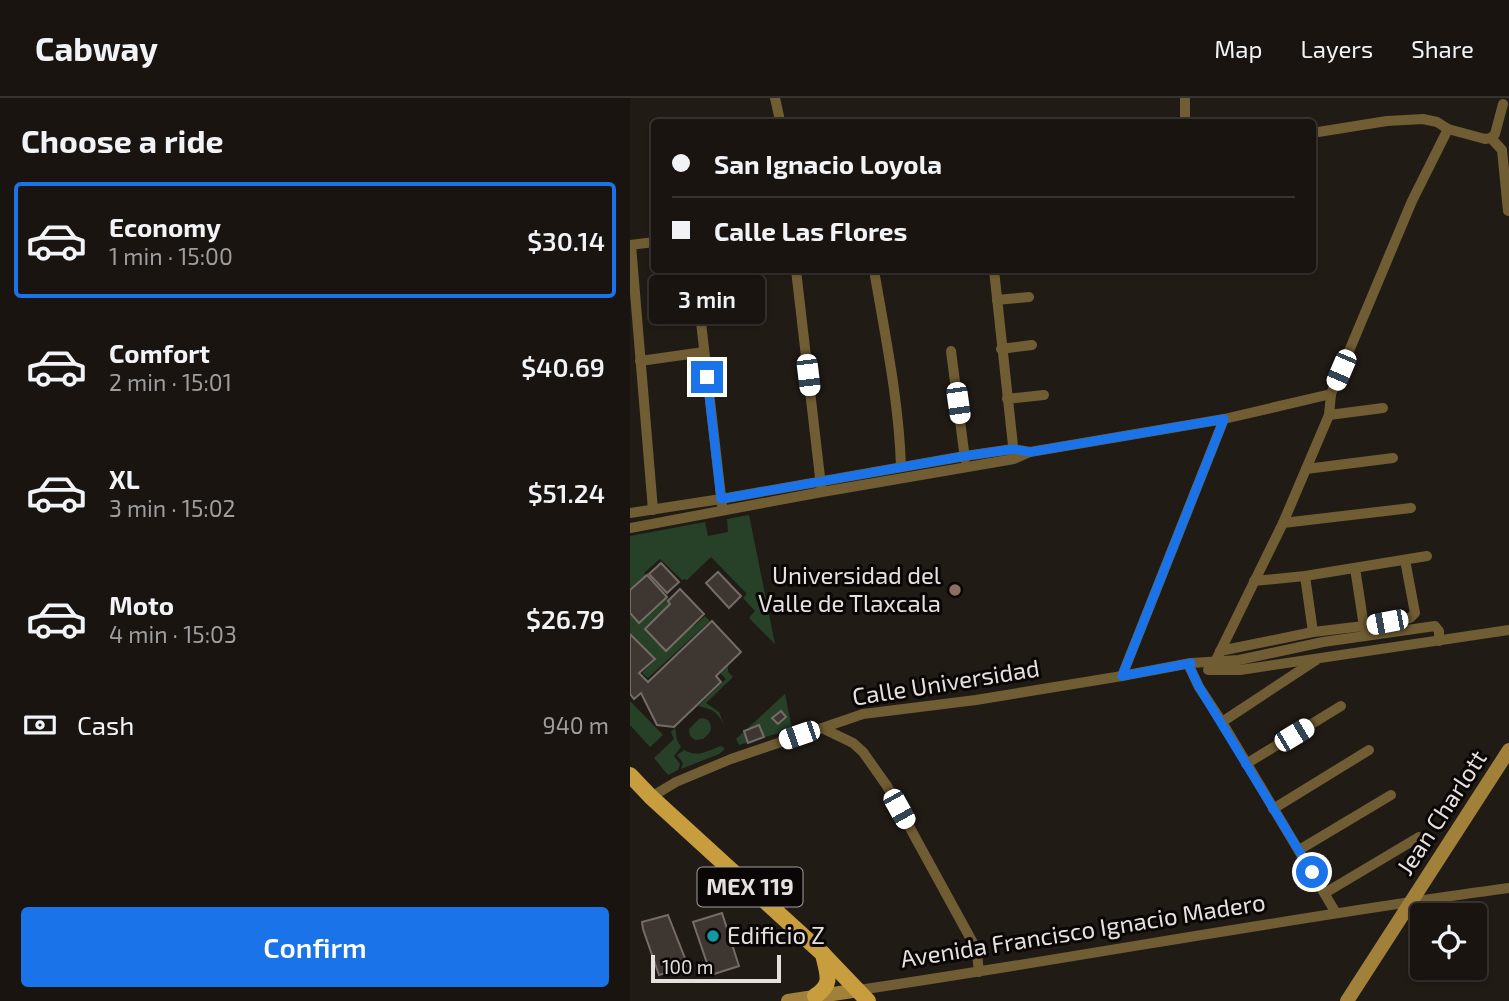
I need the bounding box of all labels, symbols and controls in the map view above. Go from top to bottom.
text: Cabway [35,28,158,68]
text: Map [1214,34,1262,63]
text: Layers [1300,34,1373,63]
text: Share [1411,34,1474,63]
text: Choose a ride [21,121,224,159]
text: San Ignacio Loyola [714,148,942,179]
icon: car [25,209,88,272]
text: Economy [109,211,221,242]
text: Calle Las Flores [714,215,907,246]
text: $30.14 [527,225,605,256]
text: 1 min · 15:00 [109,242,233,270]
callout: 3 min [649,275,765,324]
text: 3 min [678,285,736,313]
icon: car [25,335,88,398]
text: Comfort [109,337,210,368]
car [1324,347,1359,393]
text: $40.69 [521,351,605,382]
car [796,353,821,397]
route end [691,361,723,393]
text: 2 min · 15:01 [109,368,232,396]
car [945,381,972,425]
icon: car [25,461,88,524]
text: XL [109,463,140,494]
text: $51.24 [528,477,605,508]
text: 3 min · 15:02 [109,494,236,522]
place label: Universidad del Valle de Tlaxcala [758,560,941,617]
marker: Universidad del Valle de Tlaxcala [947,582,963,598]
icon: car [25,587,88,650]
text: Moto [109,589,174,620]
text: $26.79 [526,603,605,634]
car [1365,608,1410,636]
text: 4 min · 15:03 [109,620,237,648]
street label: Calle Universidad [850,652,1041,711]
icon: cash [21,706,59,744]
text: Cash [77,709,134,740]
text: 940 m [543,711,609,739]
car [1271,715,1318,755]
car [776,718,823,752]
street label: Jean Charlott [1390,744,1492,880]
car [880,786,919,832]
route start [1296,856,1328,888]
road number: MEX 119 [698,867,802,906]
street label: Avenida Francisco Ignacio Madero [898,886,1267,973]
map controls [1410,903,1487,980]
button: locate [1410,903,1487,980]
button: Confirm [21,907,609,987]
place label: Edificio Z [727,920,825,949]
marker: Edificio Z [705,928,721,944]
scale bar [651,952,780,984]
text: 100 m [662,955,713,978]

